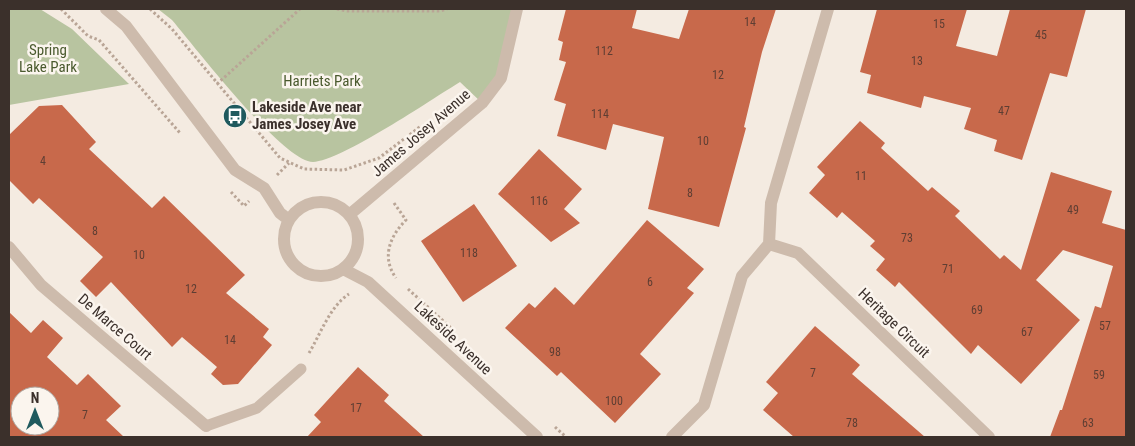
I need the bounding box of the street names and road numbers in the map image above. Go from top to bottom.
street label: James Josey Avenue [368,85,474,181]
street label: Heritage Circuit [855,284,933,362]
street label: De Marce Court [74,290,156,364]
street label: Lakeside Avenue [411,298,495,378]

